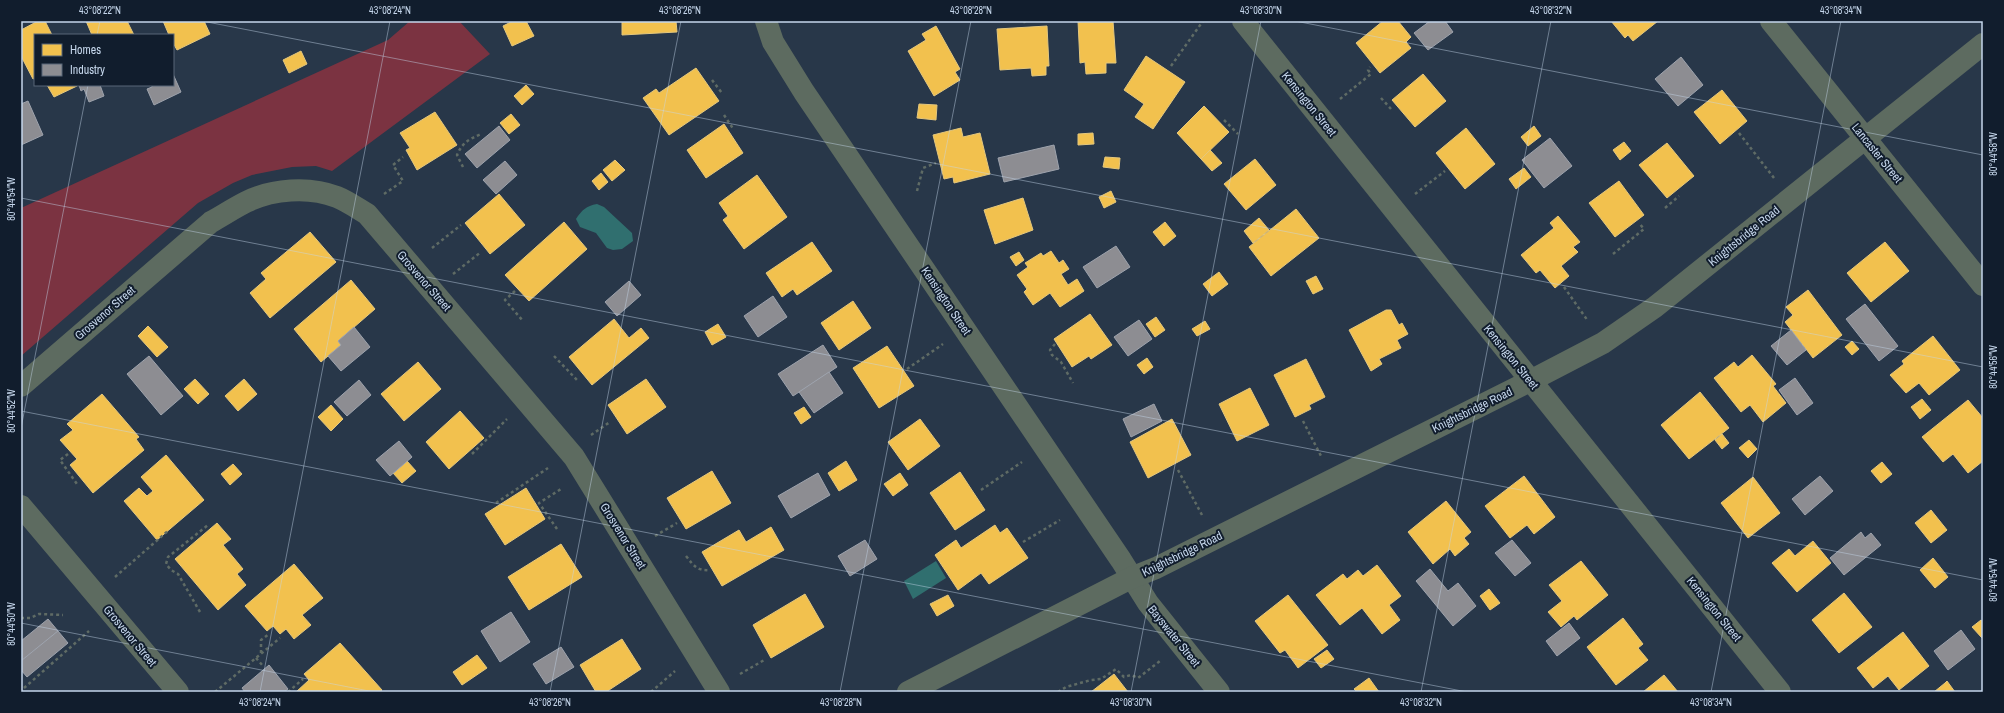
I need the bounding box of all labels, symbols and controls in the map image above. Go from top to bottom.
text: 43°08'22"N [79,4,121,17]
text: 43°08'24"N [369,4,411,17]
text: 43°08'26"N [659,4,701,17]
text: 43°08'28"N [950,4,992,17]
text: 43°08'30"N [1240,4,1282,17]
text: 43°08'32"N [1530,4,1572,17]
text: 43°08'34"N [1820,4,1862,17]
legend [34,34,174,86]
text: Homes [70,42,101,58]
text: Industry [70,62,105,78]
street label: Kensington Street [1278,68,1340,140]
street label: Lancaster Street [1848,120,1906,186]
text: 80°44'58"W [1987,132,2000,176]
text: 80°44'54"W [5,177,18,221]
street label: Knightsbridge Road [1705,202,1783,270]
street label: Grosvenor Street [393,247,455,315]
street label: Kensington Street [917,264,975,338]
street label: Grosvenor Street [71,282,139,344]
street label: Kensington Street [1480,321,1542,393]
text: 80°44'56"W [1987,345,2000,389]
street label: Knightsbridge Road [1429,384,1515,436]
text: 80°44'52"W [5,389,18,433]
street label: Grosvenor Street [596,500,650,572]
street label: Knightsbridge Road [1139,528,1225,580]
text: 80°44'54"W [1987,558,2000,602]
street label: Kensington Street [1683,573,1745,645]
text: 80°44'50"W [5,602,18,646]
street label: Grosvenor Street [100,602,160,670]
street label: Bayswater Street [1144,602,1204,670]
text: 43°08'24"N [239,696,281,709]
text: 43°08'26"N [529,696,571,709]
text: 43°08'28"N [820,696,862,709]
text: 43°08'30"N [1110,696,1152,709]
text: 43°08'32"N [1400,696,1442,709]
text: 43°08'34"N [1690,696,1732,709]

